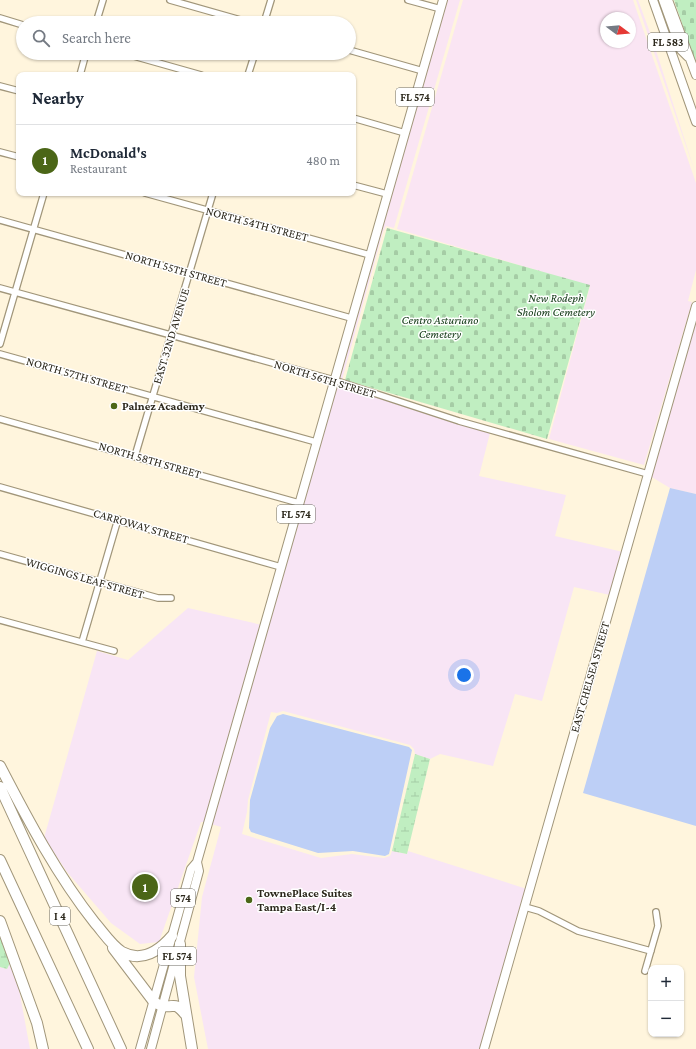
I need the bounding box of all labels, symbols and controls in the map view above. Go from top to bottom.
north arrow [600,12,636,48]
search box [16,16,356,60]
icon: search [30,27,52,49]
text: Search here [62,30,131,46]
road number: FL 583 [648,33,688,51]
road number: FL 574 [396,88,434,106]
text: Nearby [32,89,84,108]
text: McDonald's [70,145,147,161]
text: 1 [43,153,47,168]
text: 480 m [306,153,340,168]
text: Restaurant [70,161,127,176]
street label: NORTH 54TH STREET [204,204,310,245]
street label: NORTH 55TH STREET [124,248,229,290]
street label: EAST 32ND AVENUE [150,286,192,386]
park label: New Rodeph Sholom Cemetery [517,291,595,319]
park label: Centro Asturiano Cemetery [402,313,478,341]
street label: NORTH 57TH STREET [25,354,130,396]
street label: NORTH 56TH STREET [272,357,378,401]
place label: Palnez Academy [122,399,205,413]
marker: Palnez Academy [109,401,119,411]
street label: NORTH 58TH STREET [97,439,203,481]
road number: FL 574 [277,505,315,523]
street label: CARROWAY STREET [92,506,191,546]
street label: WIGGINGS LEAF STREET [24,554,146,602]
street label: EAST CHELSEA STREET [567,620,613,734]
your location [454,665,474,685]
pin: 1 [132,872,158,902]
place label: TownePlace Suites Tampa East/I-4 [257,886,352,914]
road number: 574 [171,889,195,907]
marker: TownePlace Suites Tampa East/I-4 [244,895,254,905]
road number: I 4 [50,907,70,925]
road number: FL 574 [158,947,196,965]
map controls [648,965,684,1037]
button: + [648,965,684,1001]
button: − [648,1001,684,1037]

